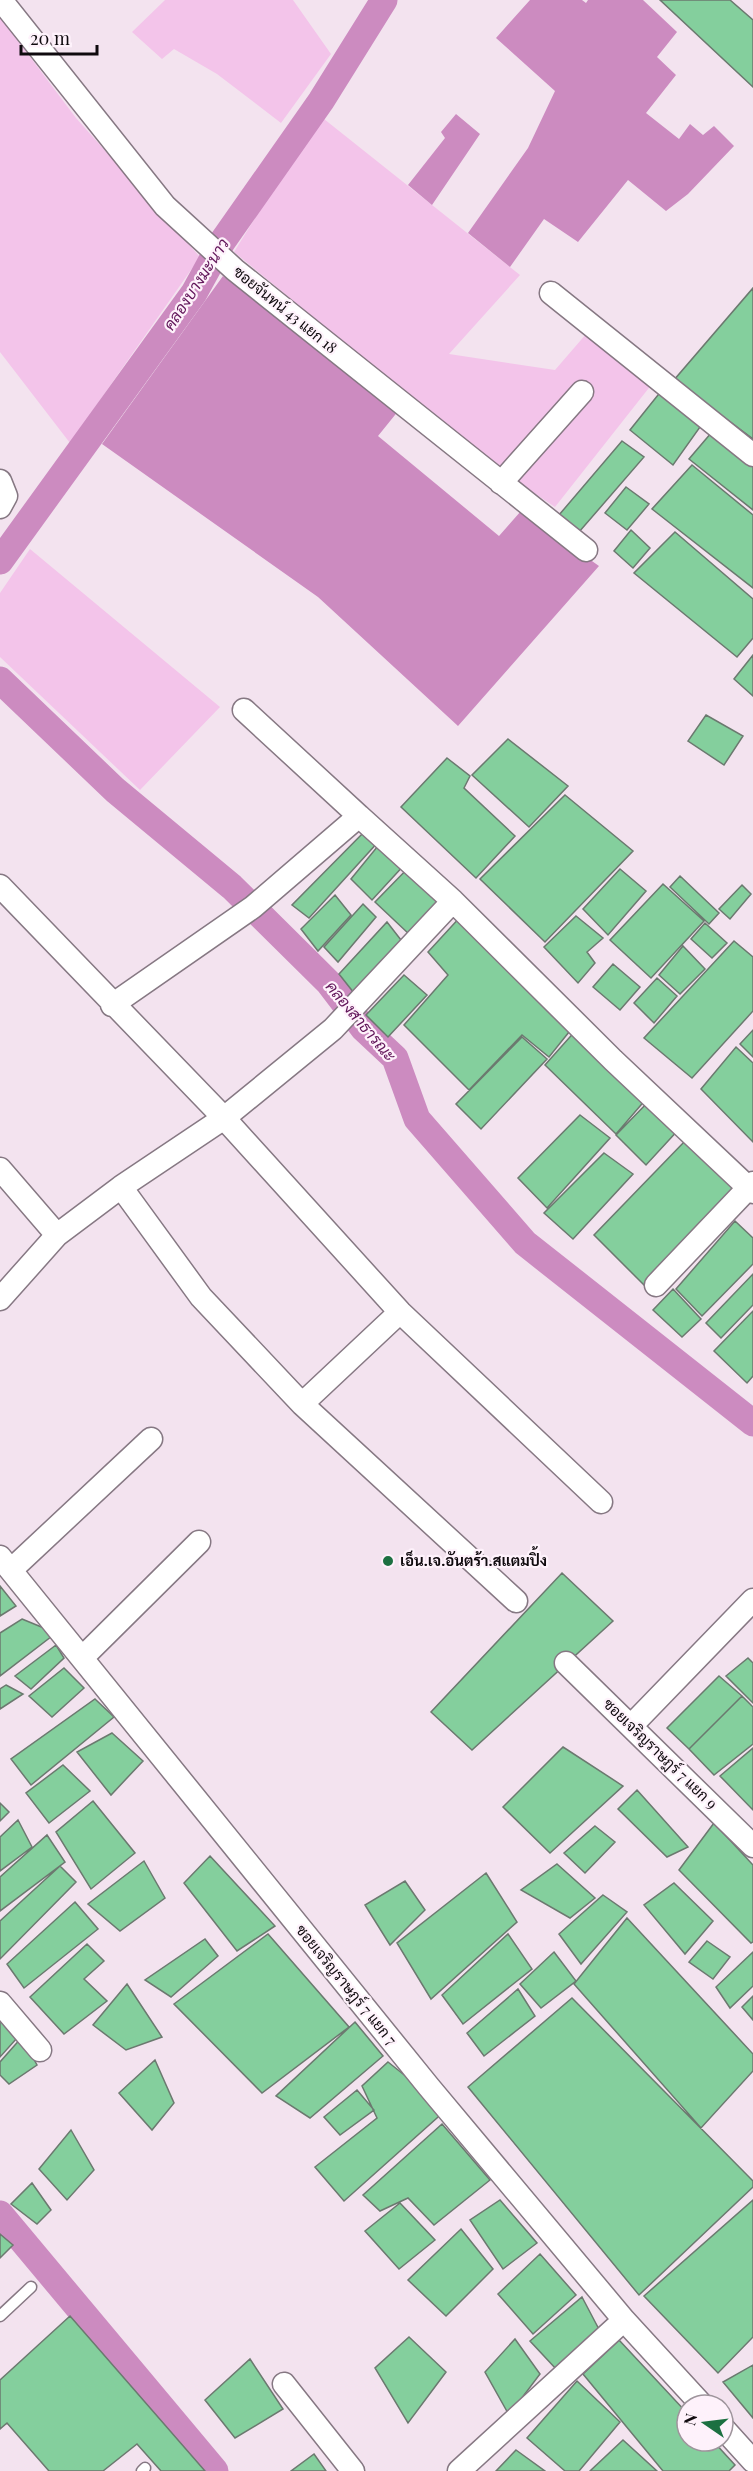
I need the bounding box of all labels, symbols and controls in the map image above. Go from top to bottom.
scale bar [21,18,98,56]
text: 20 m [30,26,70,50]
water label: คลองบางมะนาว [158,234,233,334]
street label: ซอยจันทน์ 43 แยก 18 [230,261,342,357]
water label: คลองสาธารณะ [322,976,401,1066]
place label: เอ็น.เจ.อันตร้า.สแตมปิ้ง [400,1546,547,1570]
marker: เอ็น.เจ.อันตร้า.สแตมปิ้ง [381,1554,395,1568]
street label: ซอยเจริญราษฎร์ 7 แยก 9 [599,1694,722,1814]
street label: ซอยเจริญราษฎร์ 7 แยก 7 [291,1920,402,2049]
north arrow [675,2393,735,2453]
text: N [678,2411,702,2427]

